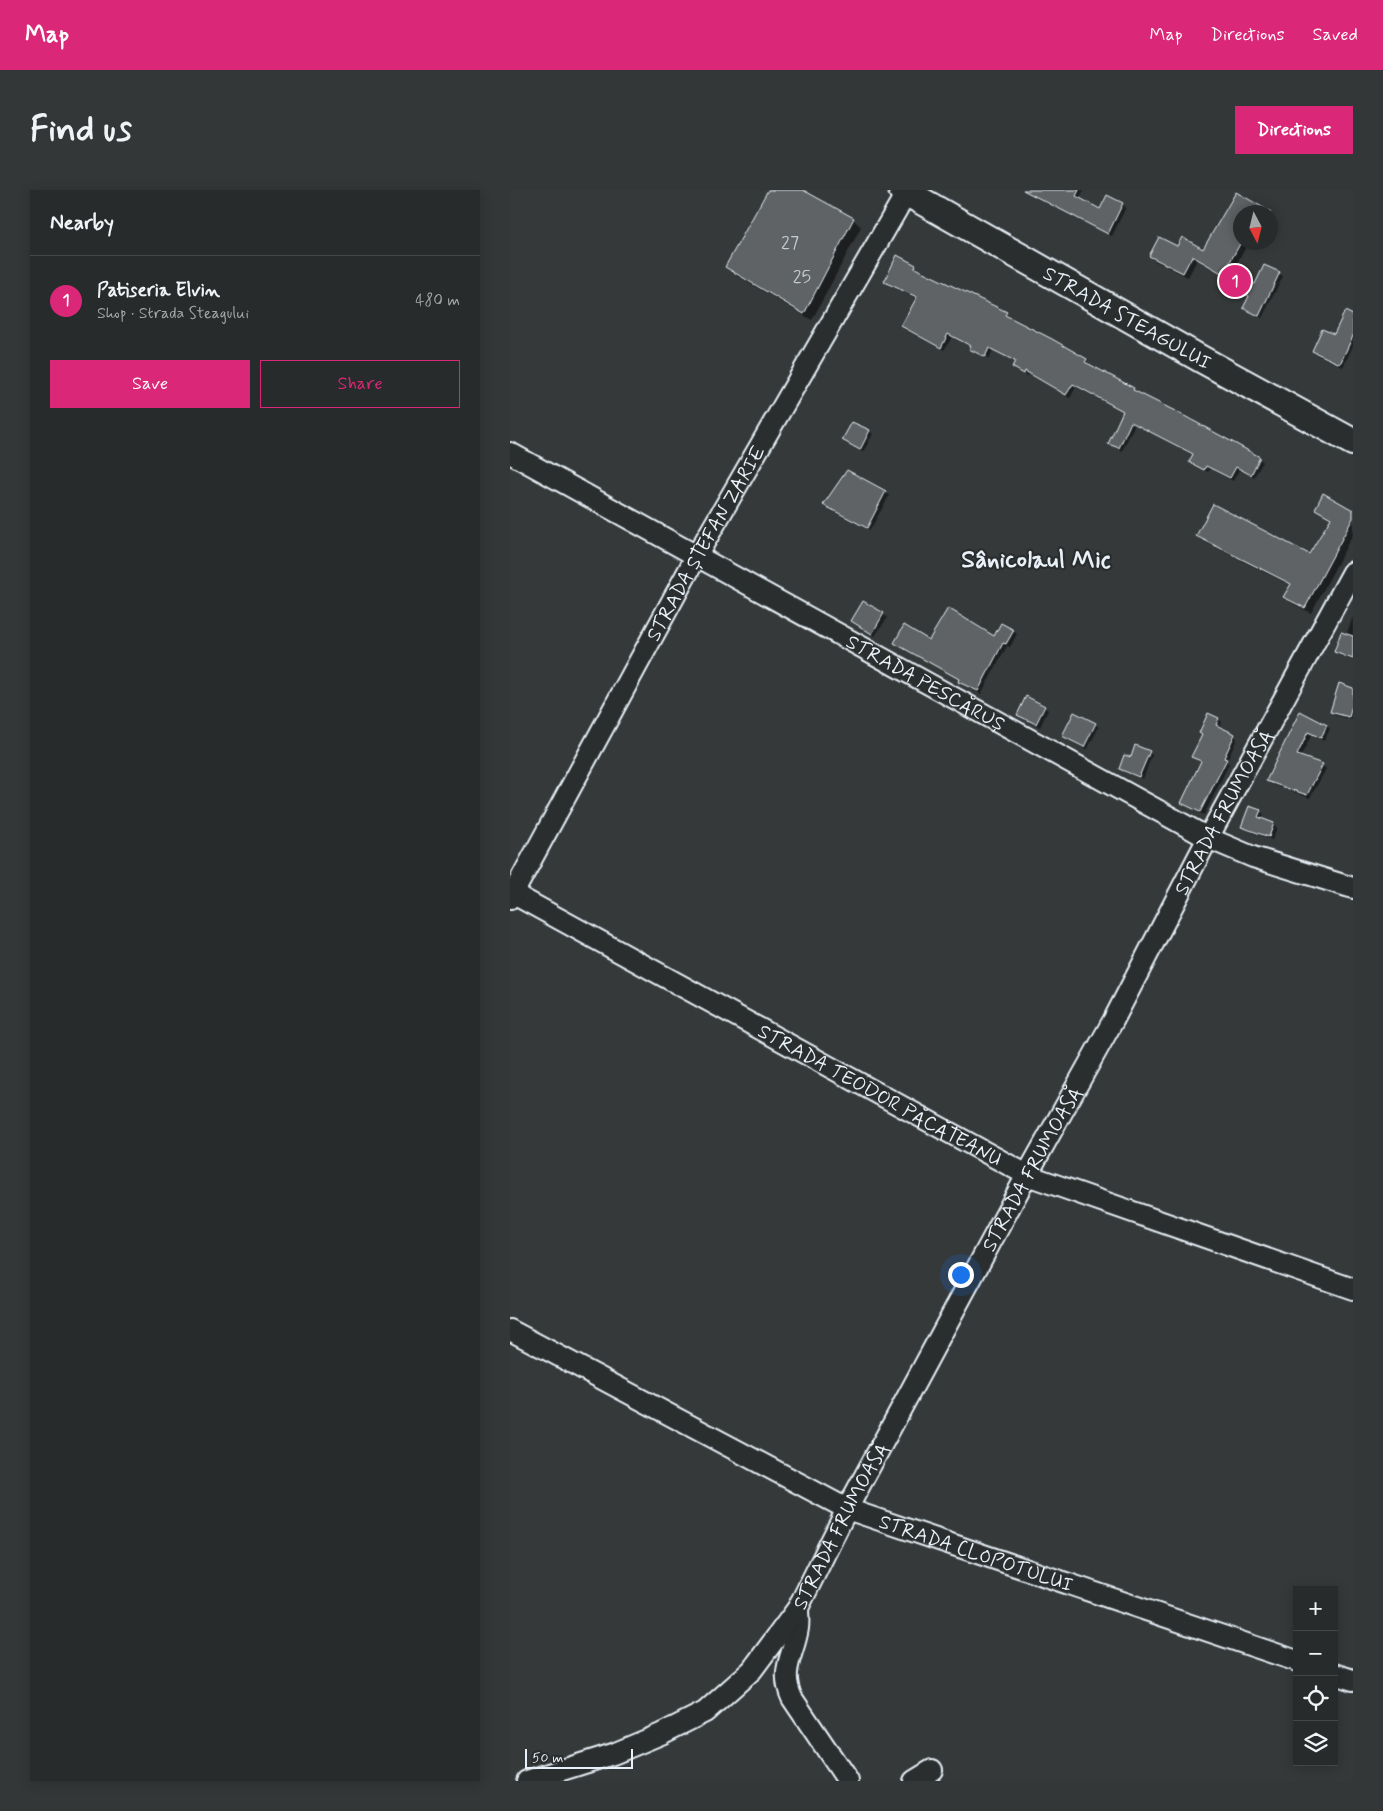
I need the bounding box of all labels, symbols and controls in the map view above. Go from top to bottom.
text: Map [25,20,69,51]
text: Map [1150,23,1183,47]
text: Directions [1211,23,1285,47]
text: Saved [1313,23,1358,47]
button: Directions [1235,106,1353,154]
text: Find us [30,107,132,153]
north arrow [1233,205,1278,250]
text: Nearby [50,209,114,237]
house number: 27 [781,231,799,255]
street label: STRADA STEAGULUI [1038,260,1216,377]
pin: 1 [1219,262,1251,300]
house number: 25 [793,265,811,289]
text: Patiseria Elvin [97,278,220,303]
text: 1 [62,290,70,311]
text: 480 m [415,290,460,311]
text: Shop · Strada Steagului [97,303,249,324]
button: Save [50,360,250,408]
button: Share [260,360,460,408]
street label: STRADA ȘTEFAN ZARIE [641,441,772,646]
district label: Sânicolaul Mic [961,544,1111,577]
street label: STRADA PESCĂRUȘ [841,629,1010,738]
street label: STRADA FRUMOASĂ [1169,725,1280,900]
street label: STRADA TEODOR PĂCĂTEANU [753,1018,1006,1174]
street label: STRADA FRUMOASĂ [976,1082,1089,1257]
your location [948,1262,974,1288]
street label: STRADA FRUMOASĂ [787,1438,895,1615]
street label: STRADA CLOPOTULUI [875,1509,1076,1599]
map controls [1293,1586,1338,1766]
button: + [1293,1586,1338,1631]
button: − [1293,1631,1338,1676]
button: locate [1293,1676,1338,1721]
button: layers [1293,1721,1338,1766]
scale bar [525,1746,632,1769]
text: 50 m [532,1749,563,1767]

